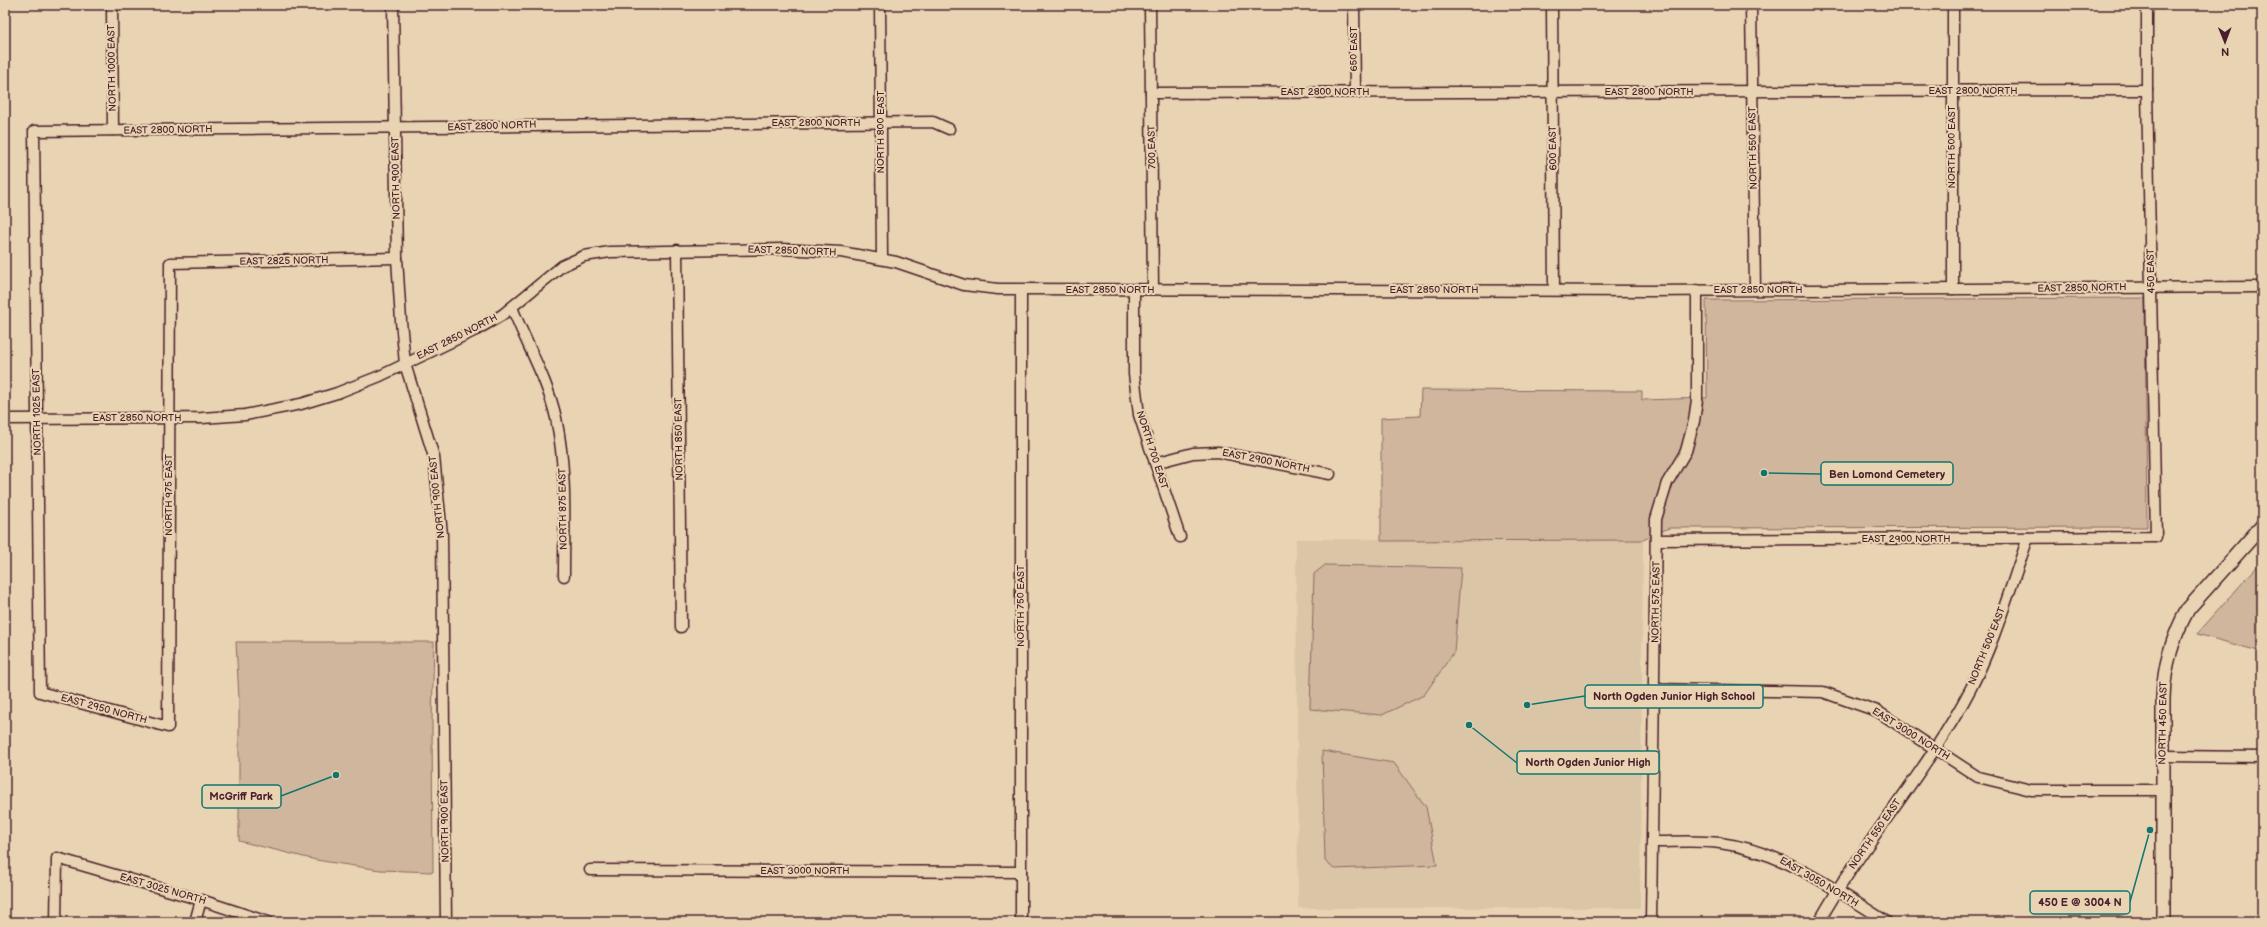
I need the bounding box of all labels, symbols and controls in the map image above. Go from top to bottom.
north arrow [2205,22,2245,62]
street label: NORTH 1000 EAST [105,24,119,112]
street label: 650 EAST [1348,27,1360,72]
text: N [2221,45,2229,58]
street label: EAST 2800 NORTH [1928,85,2018,97]
street label: EAST 2800 NORTH [1280,86,1370,98]
street label: EAST 2800 NORTH [1604,86,1694,98]
street label: NORTH 800 EAST [875,90,887,174]
street label: NORTH 500 EAST [1946,105,1958,189]
street label: NORTH 550 EAST [1746,106,1760,190]
street label: EAST 2800 NORTH [771,117,861,129]
street label: EAST 2800 NORTH [447,118,537,134]
street label: EAST 2800 NORTH [123,123,213,137]
street label: 700 EAST [1146,125,1158,169]
street label: 600 EAST [1547,125,1559,171]
street label: NORTH 900 EAST [389,136,403,220]
street label: EAST 2850 NORTH [747,243,837,259]
street label: 450 EAST [2145,248,2157,294]
street label: EAST 2825 NORTH [239,254,329,268]
street label: EAST 2850 NORTH [2037,281,2127,295]
street label: EAST 2850 NORTH [1066,284,1154,296]
street label: EAST 2850 NORTH [1390,284,1478,296]
street label: EAST 2850 NORTH [1714,284,1802,296]
street label: EAST 2850 NORTH [415,311,499,363]
street label: NORTH 1025 EAST [30,368,44,456]
street label: NORTH 850 EAST [672,397,686,481]
street label: NORTH 700 EAST [1134,409,1170,491]
street label: EAST 2850 NORTH [93,412,181,424]
street label: EAST 2900 NORTH [1221,447,1311,475]
street label: NORTH 975 EAST [163,454,175,536]
street label: NORTH 900 EAST [427,455,447,539]
callout: Ben Lomond Cemetery [1821,462,1953,485]
street label: NORTH 875 EAST [556,468,570,550]
text: Ben Lomond Cemetery [1829,468,1945,481]
street label: EAST 2900 NORTH [1862,533,1951,545]
street label: NORTH 575 EAST [1649,561,1663,643]
street label: NORTH 750 EAST [1015,565,1027,647]
street label: NORTH 500 EAST [1966,605,2008,687]
street label: NORTH 450 EAST [2156,681,2170,765]
callout: North Ogden Junior High School [1585,685,1763,708]
text: North Ogden Junior High School [1593,690,1755,703]
street label: EAST 2950 NORTH [60,692,148,726]
street label: EAST 3000 NORTH [1870,705,1952,763]
callout: North Ogden Junior High [1517,751,1659,774]
text: North Ogden Junior High [1525,756,1651,769]
street label: NORTH 900 EAST [438,779,452,863]
callout: McGriff Park [202,785,281,808]
text: McGriff Park [209,790,273,803]
street label: NORTH 550 EAST [1846,797,1904,871]
street label: EAST 3050 NORTH [1777,855,1861,909]
street label: EAST 3000 NORTH [760,865,850,877]
street label: EAST 3025 NORTH [118,871,208,907]
callout: 450 E @ 3004 N [2030,891,2130,914]
text: 450 E @ 3004 N [2038,896,2122,909]

